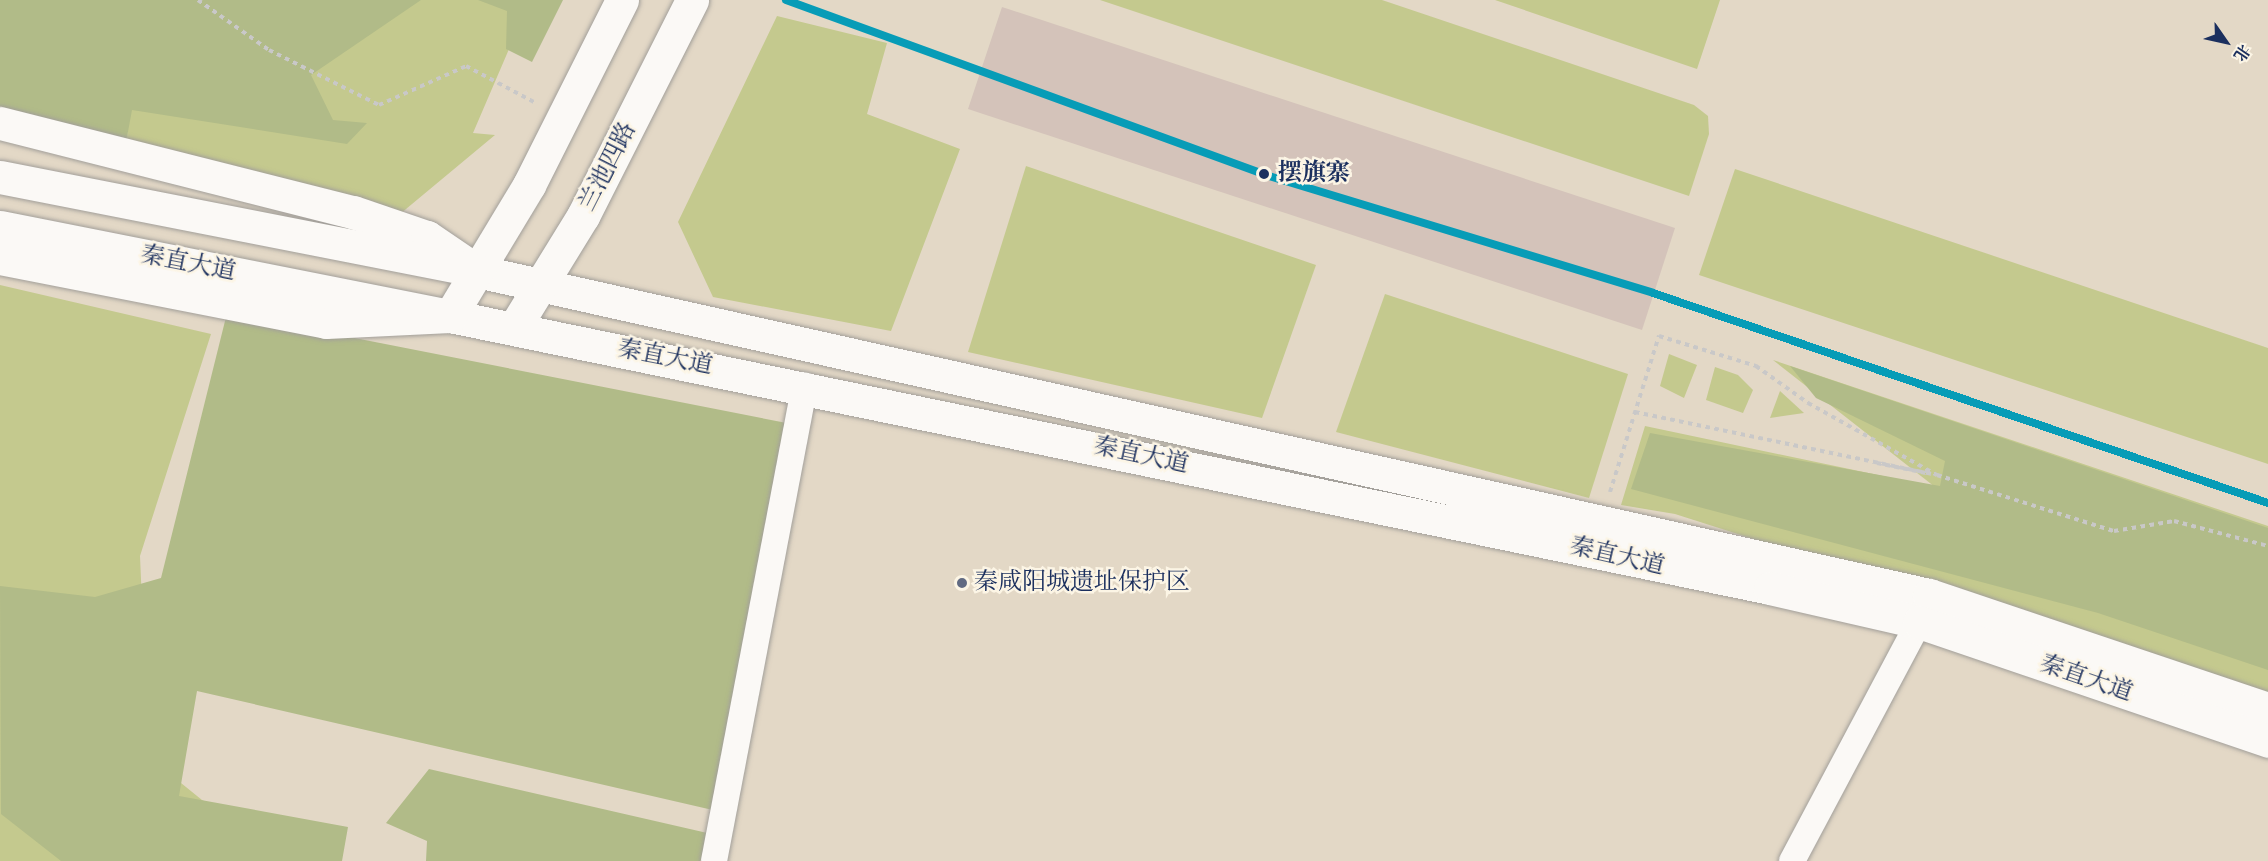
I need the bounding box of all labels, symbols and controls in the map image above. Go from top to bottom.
north arrow [2196,12,2256,72]
text: 北 [2228,40,2254,64]
street label: 兰池四路 [573,118,643,216]
place label: 摆旗寨 [1278,160,1350,188]
marker: 摆旗寨 [1255,165,1273,183]
street label: 秦直大道 [138,241,238,287]
street label: 秦直大道 [615,335,715,381]
street label: 秦直大道 [1091,432,1191,480]
street label: 秦直大道 [1567,532,1667,582]
place label: 秦咸阳城遗址保护区 [974,569,1190,597]
marker: 秦咸阳城遗址保护区 [955,576,969,590]
street label: 秦直大道 [2036,650,2136,708]

